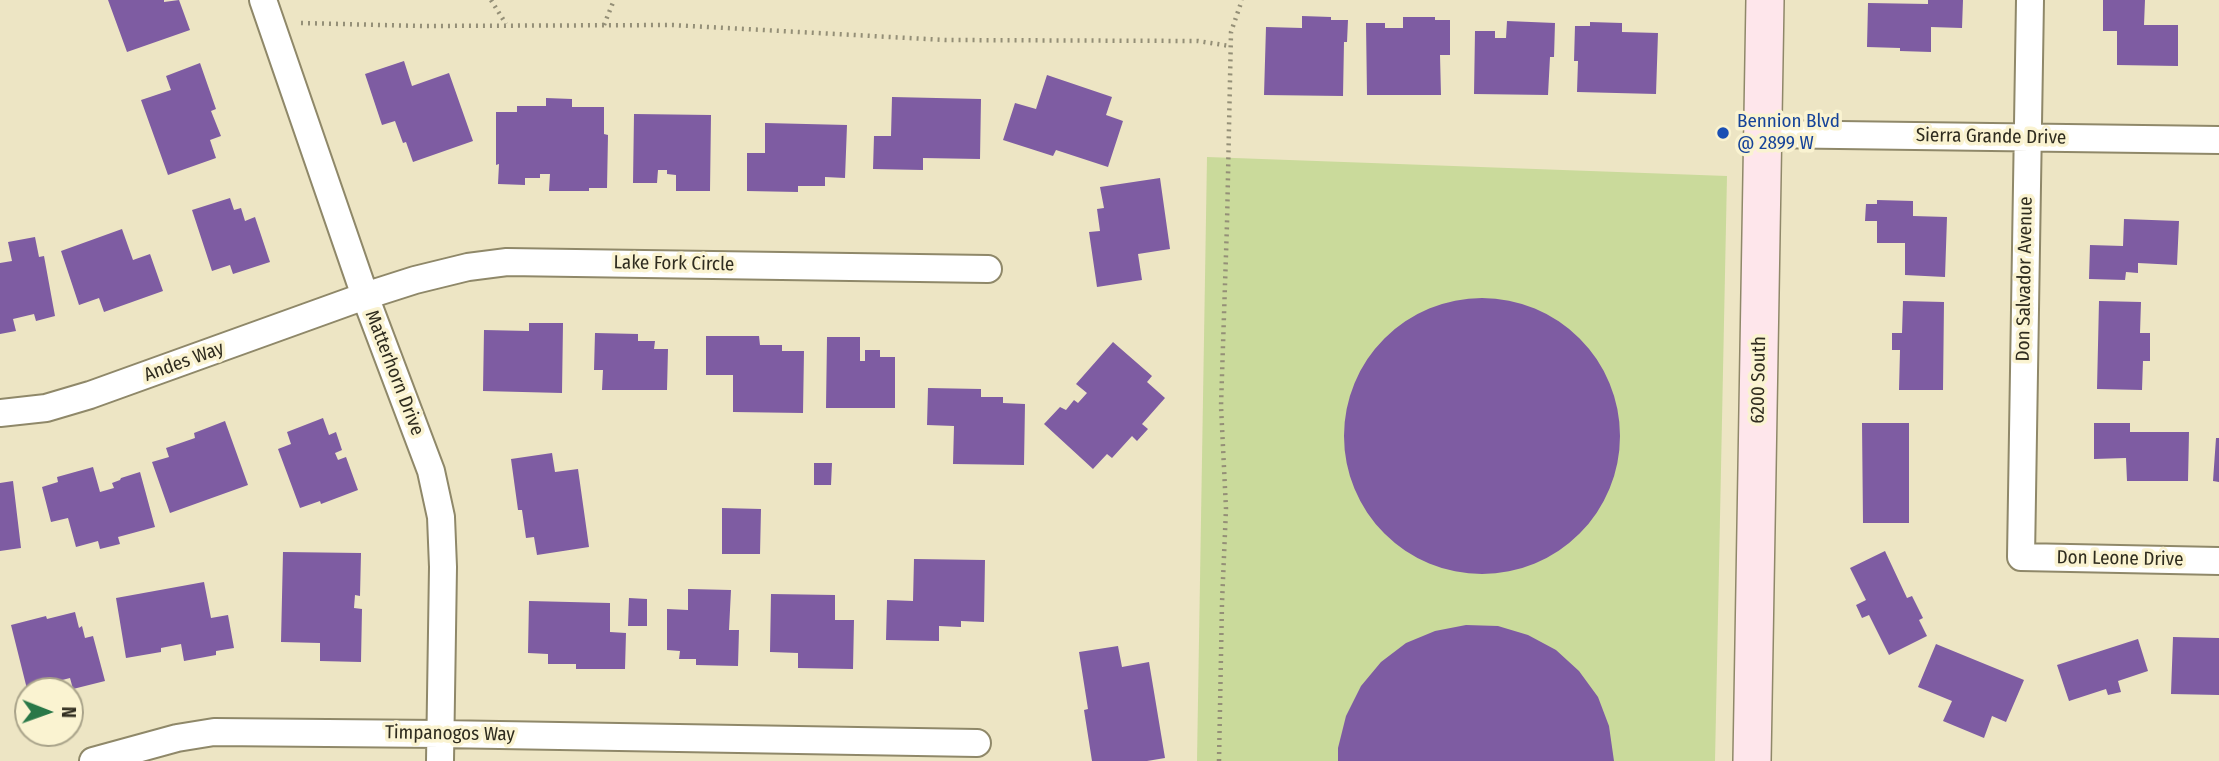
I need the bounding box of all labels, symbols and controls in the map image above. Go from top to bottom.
place label: Bennion Blvd @ 2899 W [1737,111,1840,155]
street label: Sierra Grande Drive [1916,124,2066,150]
marker: Bennion Blvd @ 2899 W [1715,125,1731,141]
street label: Don Salvador Avenue [2012,196,2038,362]
street label: Lake Fork Circle [613,252,735,276]
street label: Matterhorn Drive [360,307,428,439]
street label: 6200 South [1747,336,1771,424]
street label: Andes Way [141,337,227,387]
street label: Don Leone Drive [2056,546,2184,572]
north arrow [14,677,84,747]
text: N [57,706,80,718]
street label: Timpanogos Way [385,721,515,747]

